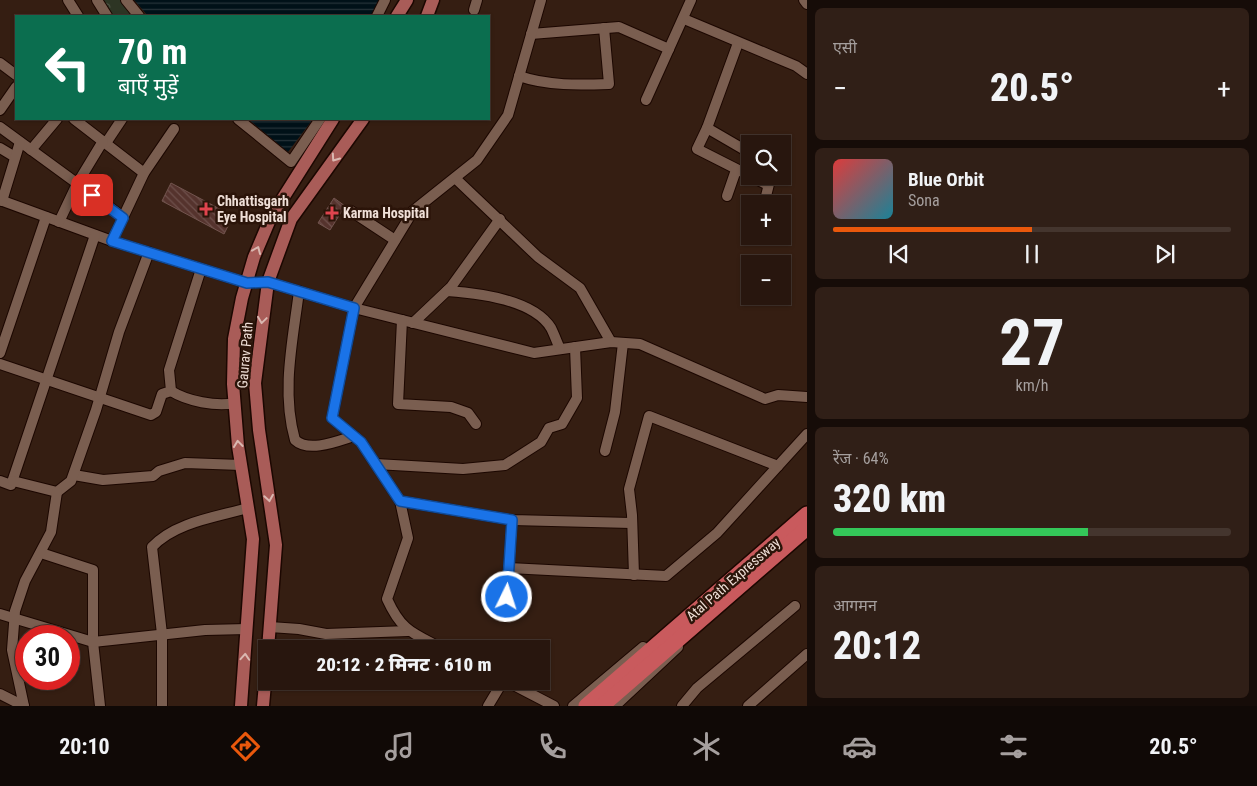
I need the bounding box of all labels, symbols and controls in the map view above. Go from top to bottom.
text: 70 m [118,32,187,73]
icon: left [35,35,100,100]
text: एसी [833,38,857,57]
text: 20.5° [990,66,1074,110]
text: − [833,72,847,105]
text: + [1217,72,1231,105]
text: बाएँ मुड़ें [118,74,178,99]
map controls [741,135,791,305]
button: search [741,135,791,185]
one-way arrow [331,153,341,162]
text: Blue Orbit [908,168,984,191]
pin [71,174,113,216]
icon: arrive [78,181,106,209]
text: Sona [908,191,940,210]
place label: Chhattisgarh Eye Hospital [217,193,289,225]
button: + [741,195,791,245]
marker: Chhattisgarh Eye Hospital [199,202,213,216]
place label: Karma Hospital [343,205,429,221]
marker: Karma Hospital [325,206,339,220]
icon: previous [885,240,913,268]
icon: pause [1018,240,1046,268]
icon: next [1151,240,1179,268]
one-way arrow [251,246,262,255]
button: − [741,255,791,305]
text: 27 [999,305,1065,381]
one-way arrow [258,316,268,324]
street label: Gaurav Path [234,321,256,389]
text: km/h [1016,376,1048,395]
one-way arrow [233,440,244,448]
text: रेंज · 64% [833,449,889,468]
text: 320 km [833,477,946,521]
one-way arrow [264,494,274,503]
street label: Atal Path Expressway [683,534,783,624]
position arrow [480,570,532,622]
text: आगमन [833,596,877,615]
text: 20:12 [833,624,921,668]
speed limit sign: 30 [15,625,80,690]
one-way arrow [239,653,250,661]
text: 20:12 · 2 मिनट · 610 m [316,653,492,676]
icon: directions [228,729,263,764]
icon: music [382,729,417,764]
icon: phone [535,729,570,764]
icon: climate [689,729,724,764]
icon: car [842,729,877,764]
icon: filters [996,729,1031,764]
text: 20:10 [59,734,110,759]
text: 20.5° [1149,734,1198,759]

